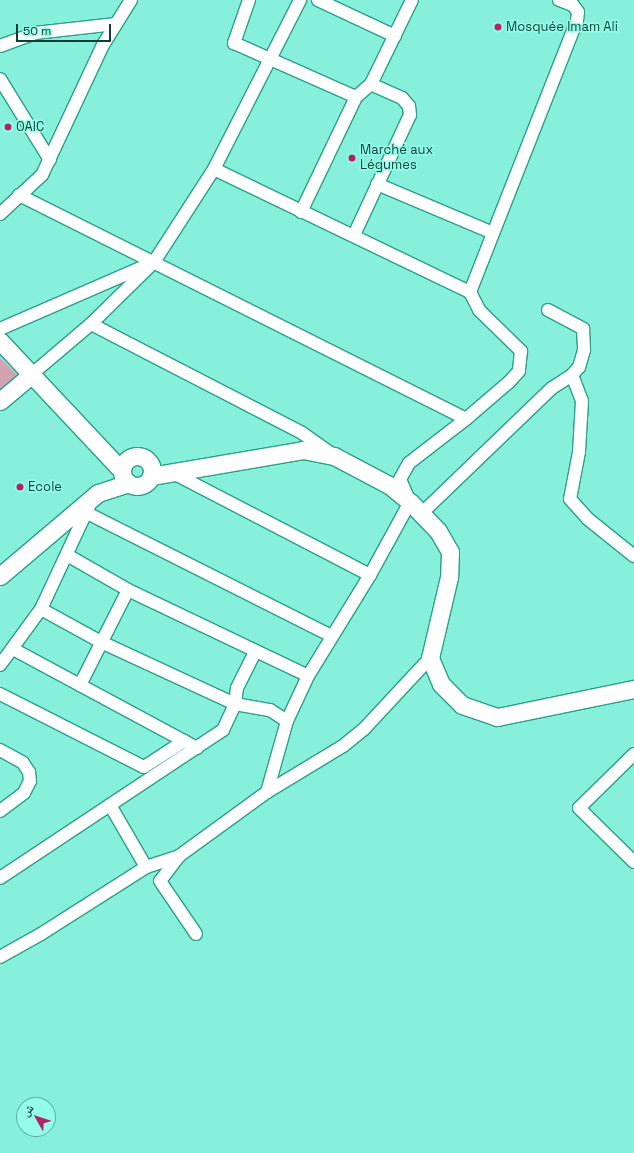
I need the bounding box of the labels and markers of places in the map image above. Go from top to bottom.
place label: Mosquée Imam Ali [506,19,618,35]
marker: Mosquée Imam Ali [493,22,503,32]
place label: OAIC [16,119,44,135]
marker: OAIC [3,122,13,132]
place label: Marché aux Légumes [360,143,433,174]
marker: Marché aux Légumes [347,153,357,163]
place label: Ecole [28,479,62,495]
marker: Ecole [15,482,25,492]

